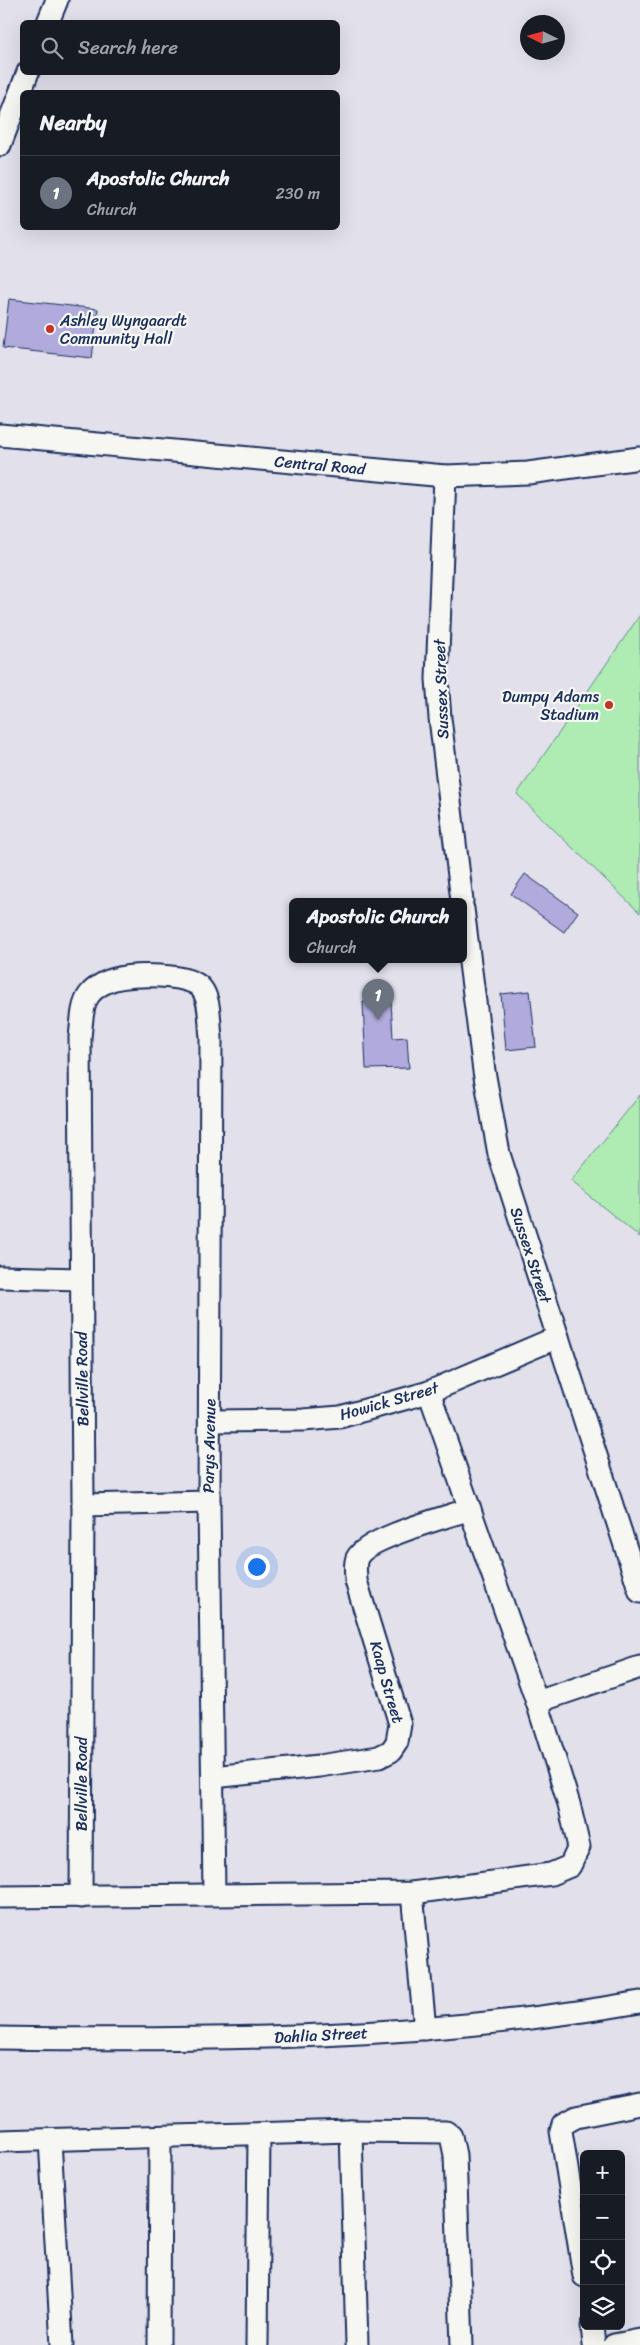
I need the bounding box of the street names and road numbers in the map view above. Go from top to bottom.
street label: Central Road [273,447,368,484]
street label: Sussex Street [425,638,457,739]
street label: Sussex Street [502,1203,560,1308]
street label: Bellville Road [67,1330,97,1427]
street label: Howick Street [336,1373,443,1429]
street label: Parys Avenue [194,1398,224,1493]
street label: Kaap Street [361,1637,413,1727]
street label: Bellville Road [67,1735,96,1831]
street label: Dahlia Street [273,2018,369,2052]

